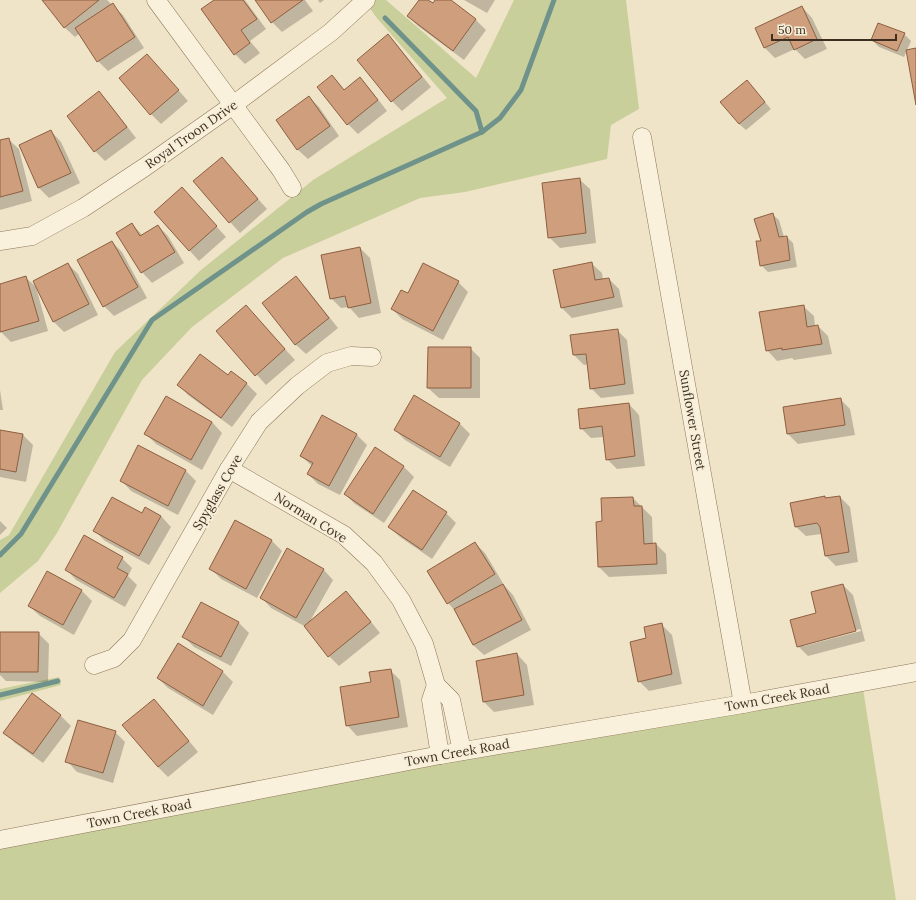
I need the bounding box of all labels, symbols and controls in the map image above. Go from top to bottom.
scale bar [772,16,896,42]
text: 50 m [778,22,806,37]
street label: Royal Troon Drive [142,96,241,173]
street label: Sunflower Street [675,368,710,472]
street label: Spyglass Cove [189,451,246,533]
street label: Norman Cove [271,488,350,547]
street label: Town Creek Road [723,680,831,715]
street label: Town Creek Road [403,735,511,770]
street label: Town Creek Road [85,795,193,832]

